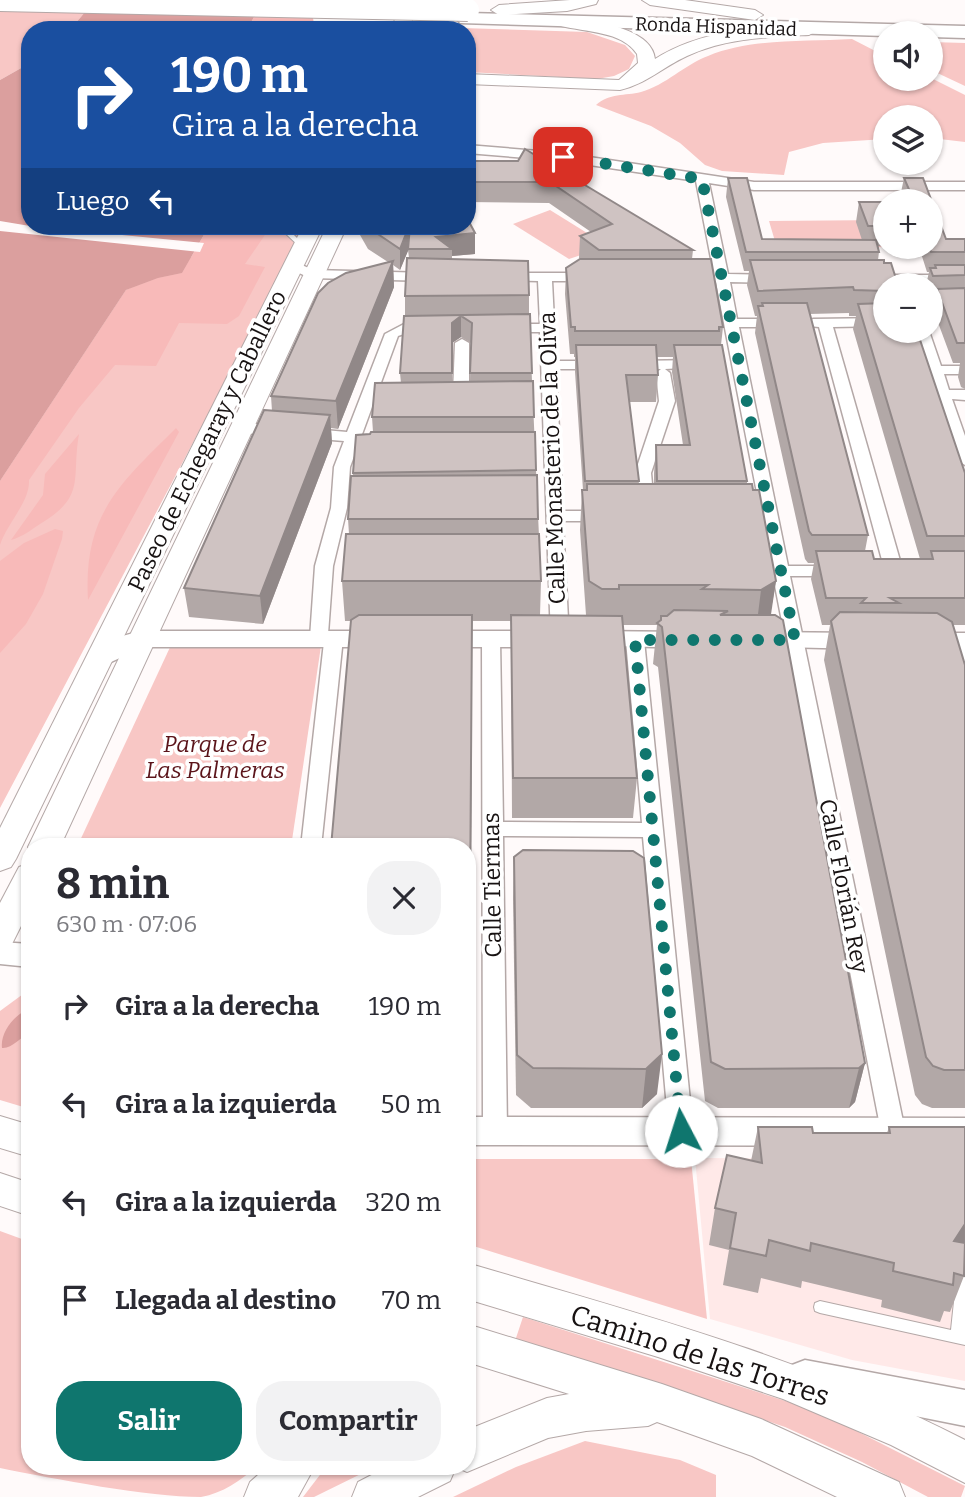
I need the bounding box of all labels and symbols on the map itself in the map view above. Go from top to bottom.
street label: Ronda Hispanidad [635,12,797,41]
pin [533,127,593,187]
street label: Paseo de Echegaray y Caballero [122,286,292,596]
street label: Calle Monasterio de la Oliva [533,311,571,605]
park label: Parque de Las Palmeras [145,730,285,784]
street label: Calle Florián Rey [813,797,875,976]
street label: Calle Tiermas [477,812,507,958]
position arrow [644,1094,718,1168]
street label: Camino de las Torres [566,1298,833,1413]

